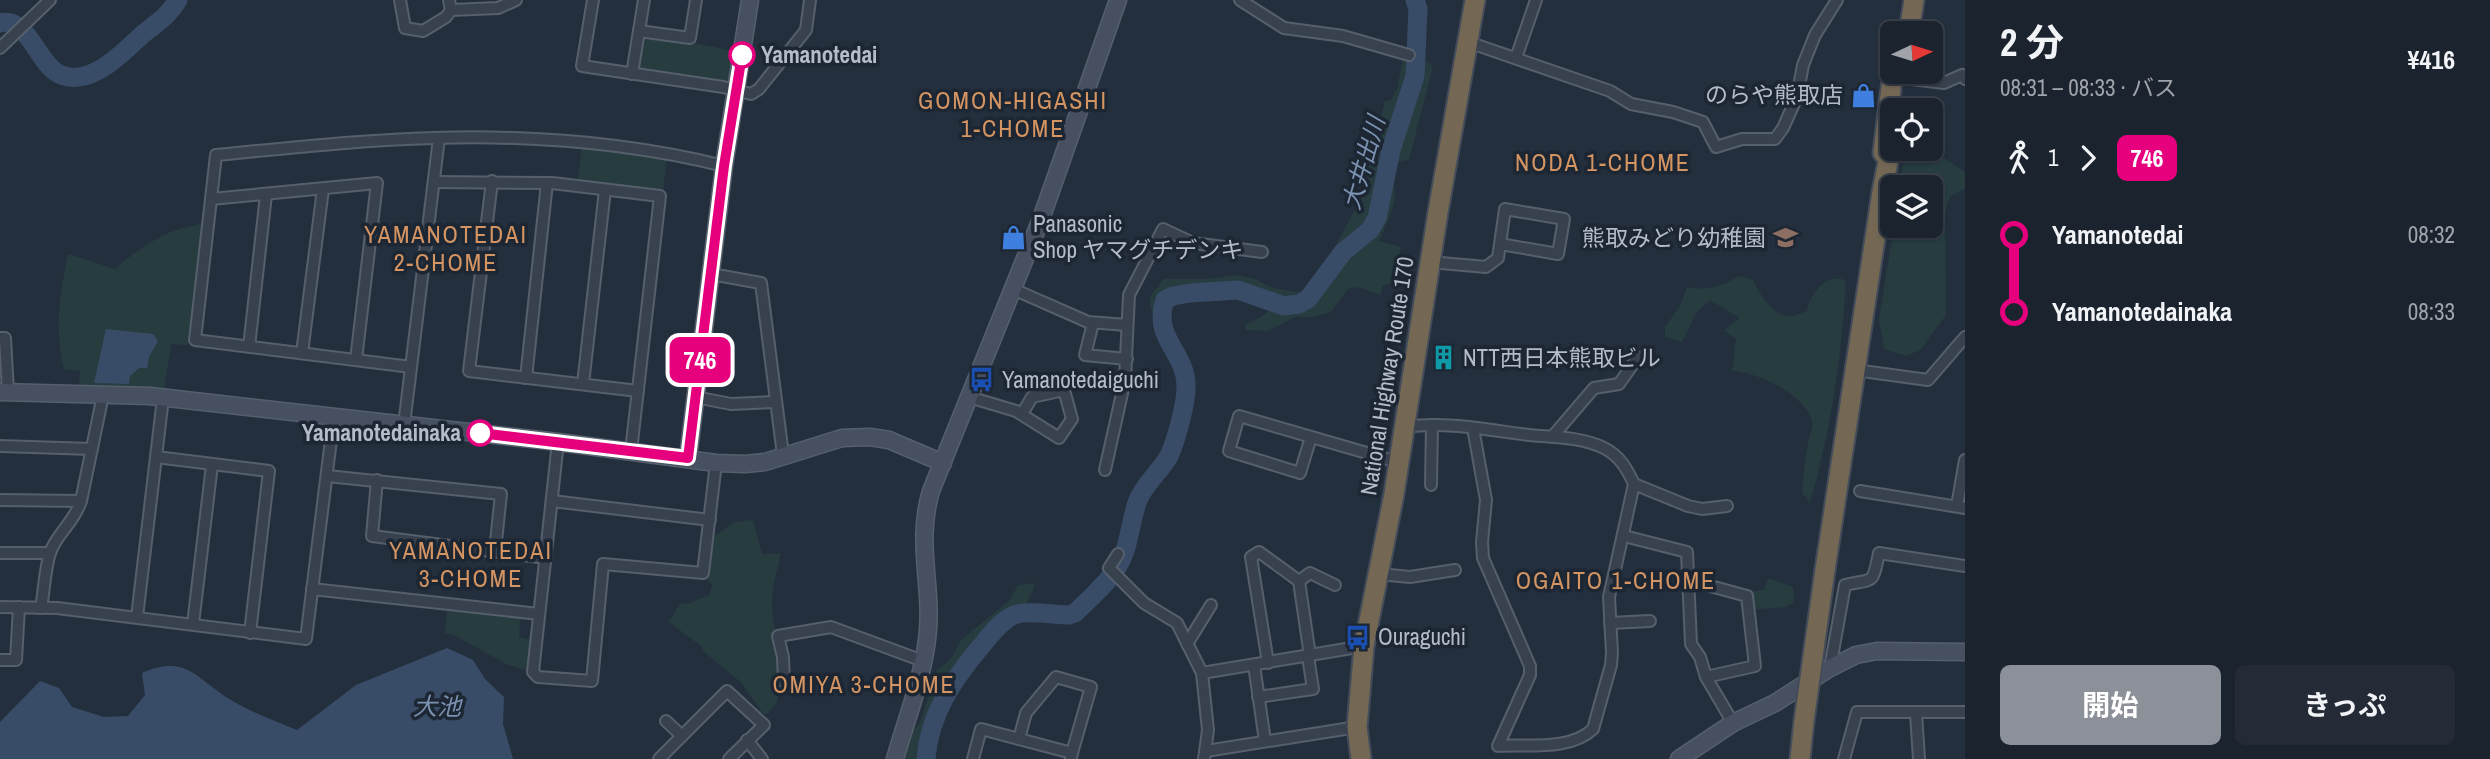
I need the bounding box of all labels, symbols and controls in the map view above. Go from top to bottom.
text: 2 分 [2000,17,2064,68]
north arrow [1880,21,1942,84]
map controls [1880,21,1943,238]
place label: Yamanotedai [761,39,877,70]
marker: Yamanotedai [729,42,755,68]
text: ¥416 [2408,42,2455,77]
text: 08:31 – 08:33 · バス [2000,72,2177,103]
place label: のらや熊取店 [1705,79,1843,110]
shop icon: のらや熊取店 [1849,81,1877,109]
district label: GOMON-HIGASHI 1-CHOME [918,84,1108,144]
button: locate [1880,98,1943,161]
water label: 大井出川 [1334,109,1392,213]
icon: walk [2000,139,2038,177]
icon: forward [2069,139,2107,177]
text: 1 [2048,142,2059,173]
text: 746 [2131,142,2163,174]
district label: NODA 1-CHOME [1515,146,1691,178]
button: layers [1880,175,1943,238]
place label: Panasonic Shop ヤマグチデンキ [1033,208,1243,265]
text: Yamanotedai [2052,217,2184,252]
district label: YAMANOTEDAI 2-CHOME [364,218,528,278]
text: 08:32 [2408,219,2455,250]
place label: 熊取みどり幼稚園 [1582,222,1766,253]
shop icon: Panasonic Shop ヤマグチデンキ [999,223,1027,251]
school or university icon: 熊取みどり幼稚園 [1772,224,1800,252]
street label: National Highway Route 170 [1352,254,1421,497]
text: Yamanotedainaka [2052,294,2232,329]
text: 08:33 [2408,296,2455,327]
line badge: 746 [660,337,740,383]
place label: NTT西日本熊取ビル [1463,342,1661,373]
text: 746 [684,344,716,376]
building icon: NTT西日本熊取ビル [1429,344,1457,372]
place label: Yamanotedaiguchi [1002,364,1159,395]
bus stop icon: Yamanotedaiguchi [968,366,996,394]
place label: Yamanotedainaka [302,417,461,448]
marker: Yamanotedainaka [467,420,493,446]
district label: YAMANOTEDAI 3-CHOME [389,534,553,594]
district label: OGAITO 1-CHOME [1516,564,1716,596]
place label: Ouraguchi [1378,621,1466,652]
bus stop icon: Ouraguchi [1344,623,1372,651]
button: 開始 [2000,665,2221,745]
button: きっぷ [2235,665,2455,745]
district label: OMIYA 3-CHOME [772,668,956,700]
water label: 大池 [413,690,463,722]

